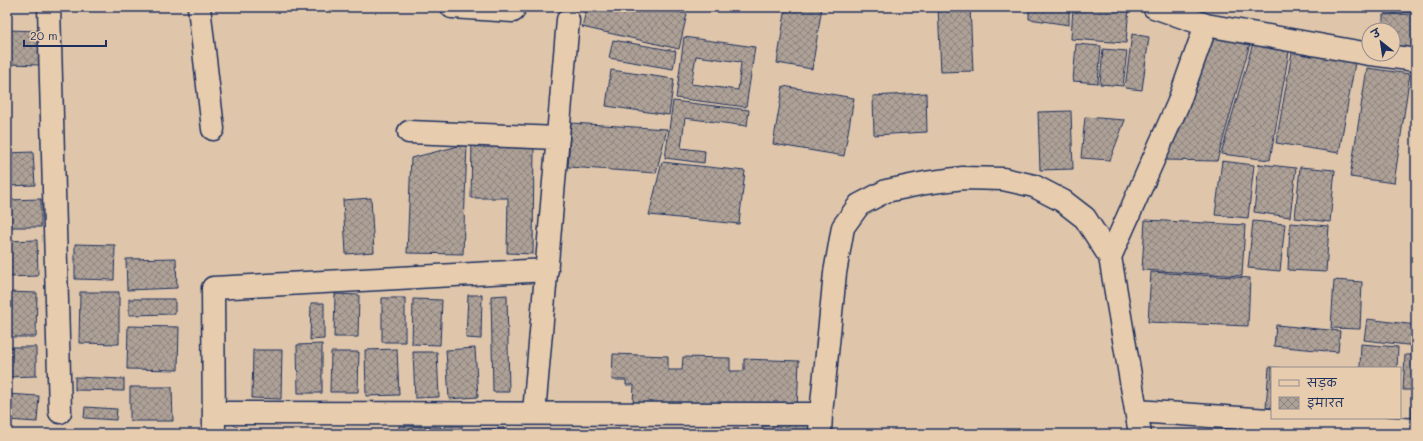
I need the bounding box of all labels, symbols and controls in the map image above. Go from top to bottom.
scale bar [24,22,106,48]
north arrow [1361,22,1401,62]
text: उ [1368,24,1384,42]
text: 20 m [30,27,58,43]
legend [1271,367,1401,419]
text: सड़क [1306,374,1338,391]
text: इमारत [1307,394,1345,410]

